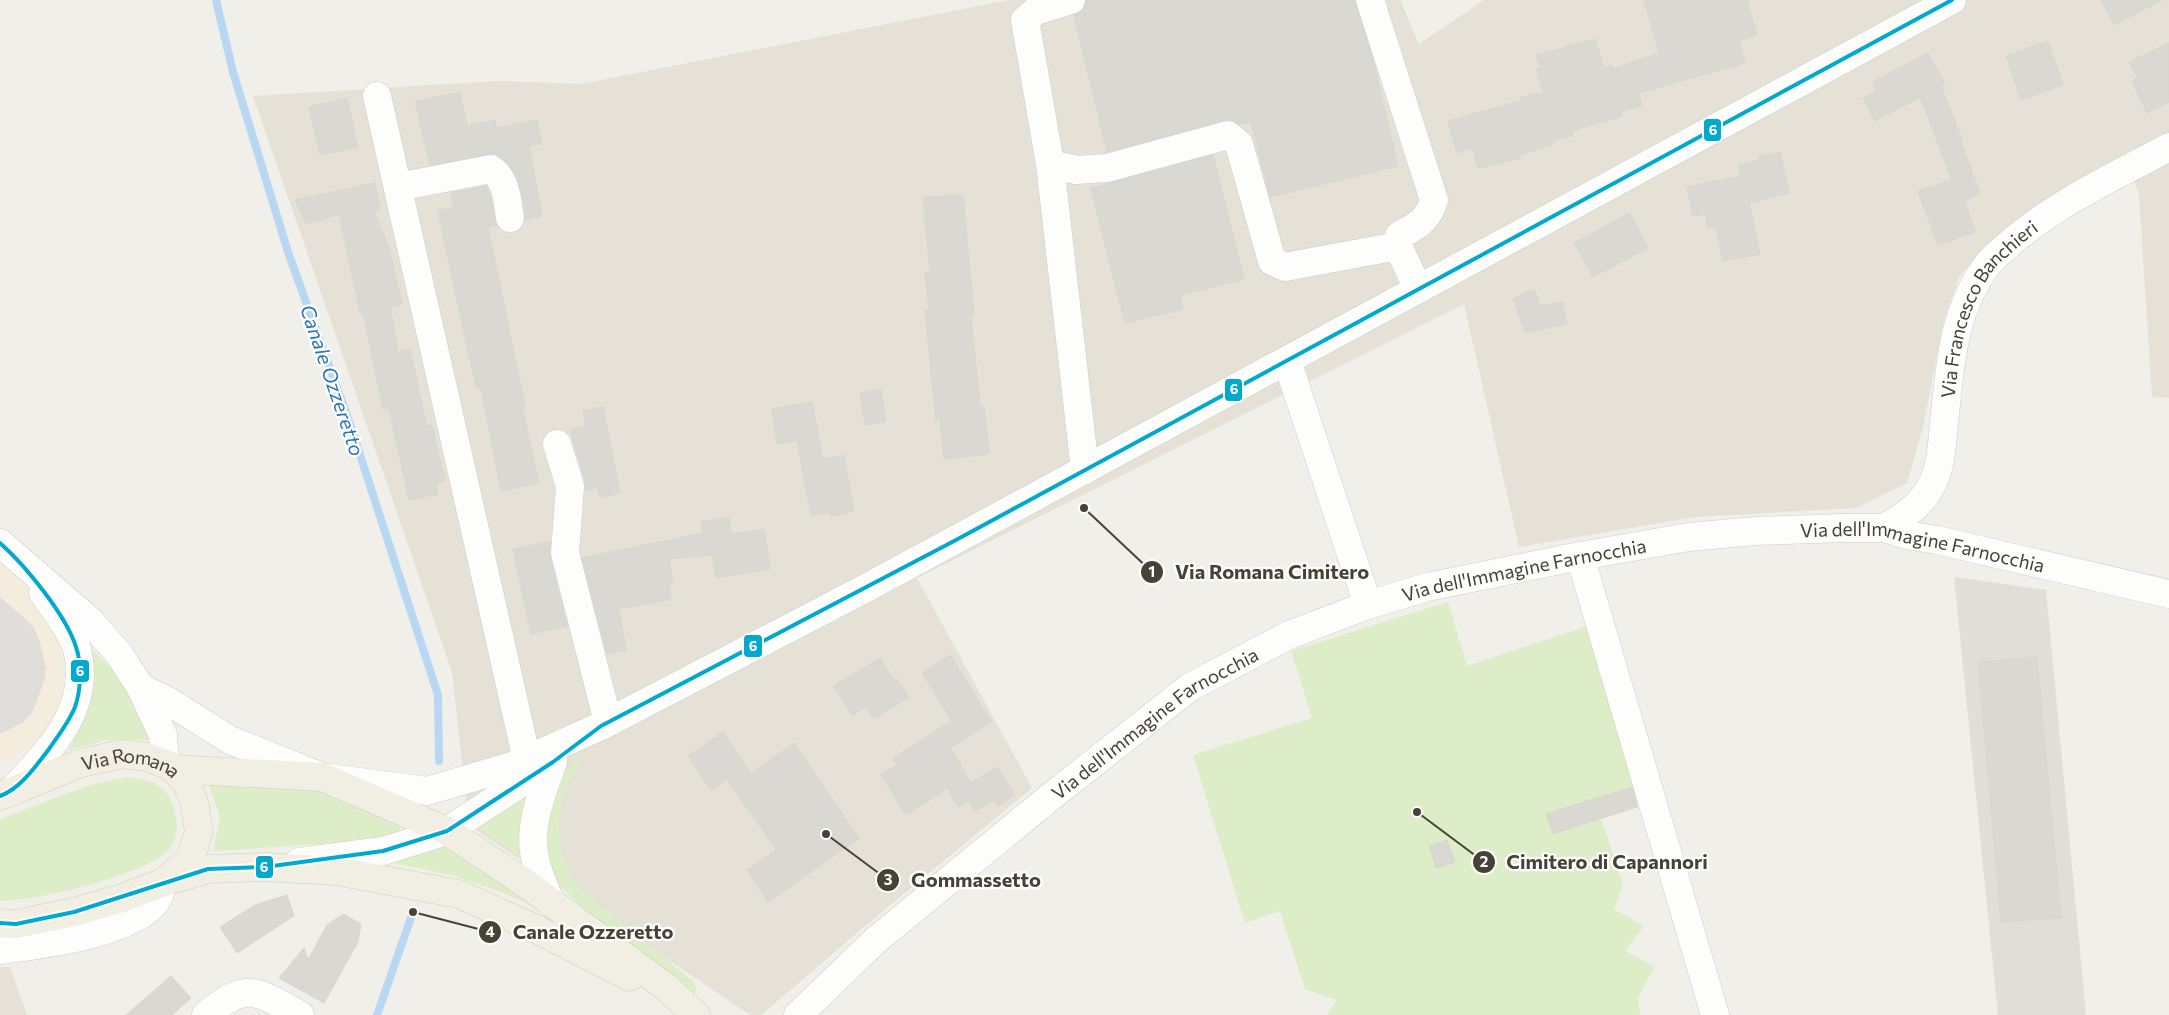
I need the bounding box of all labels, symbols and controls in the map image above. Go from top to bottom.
line badge: 6 [1703,118,1722,142]
text: 6 [1709,121,1718,138]
street label: Via Francesco Banchieri [1935,215,2041,399]
water label: Canale Ozzeretto [296,301,370,459]
line badge: 6 [1224,378,1243,402]
text: 6 [1230,380,1239,397]
street label: Via dell'Immagine Farnocchia [1800,517,2047,576]
street label: Via dell'Immagine Farnocchia [1399,533,1648,606]
callout: Via Romana Cimitero [1139,554,1379,589]
text: Via Romana Cimitero [1175,559,1369,583]
text: 1 [1149,562,1155,580]
line badge: 6 [743,634,763,658]
text: 6 [749,637,758,654]
street label: Via dell'Immagine Farnocchia [1046,642,1262,804]
line badge: 6 [70,659,90,683]
text: 6 [76,662,85,679]
street label: Via Romana [79,742,186,782]
callout: Cimitero di Capannori [1472,845,1718,880]
text: Cimitero di Capannori [1506,849,1708,873]
text: 2 [1480,852,1488,870]
line badge: 6 [255,855,274,879]
text: 6 [260,858,269,875]
callout: Gommassetto [876,862,1051,897]
text: Gommassetto [911,867,1041,891]
text: 3 [884,870,893,888]
callout: Canale Ozzeretto [477,914,683,949]
text: Canale Ozzeretto [513,919,673,943]
text: 4 [485,922,495,940]

